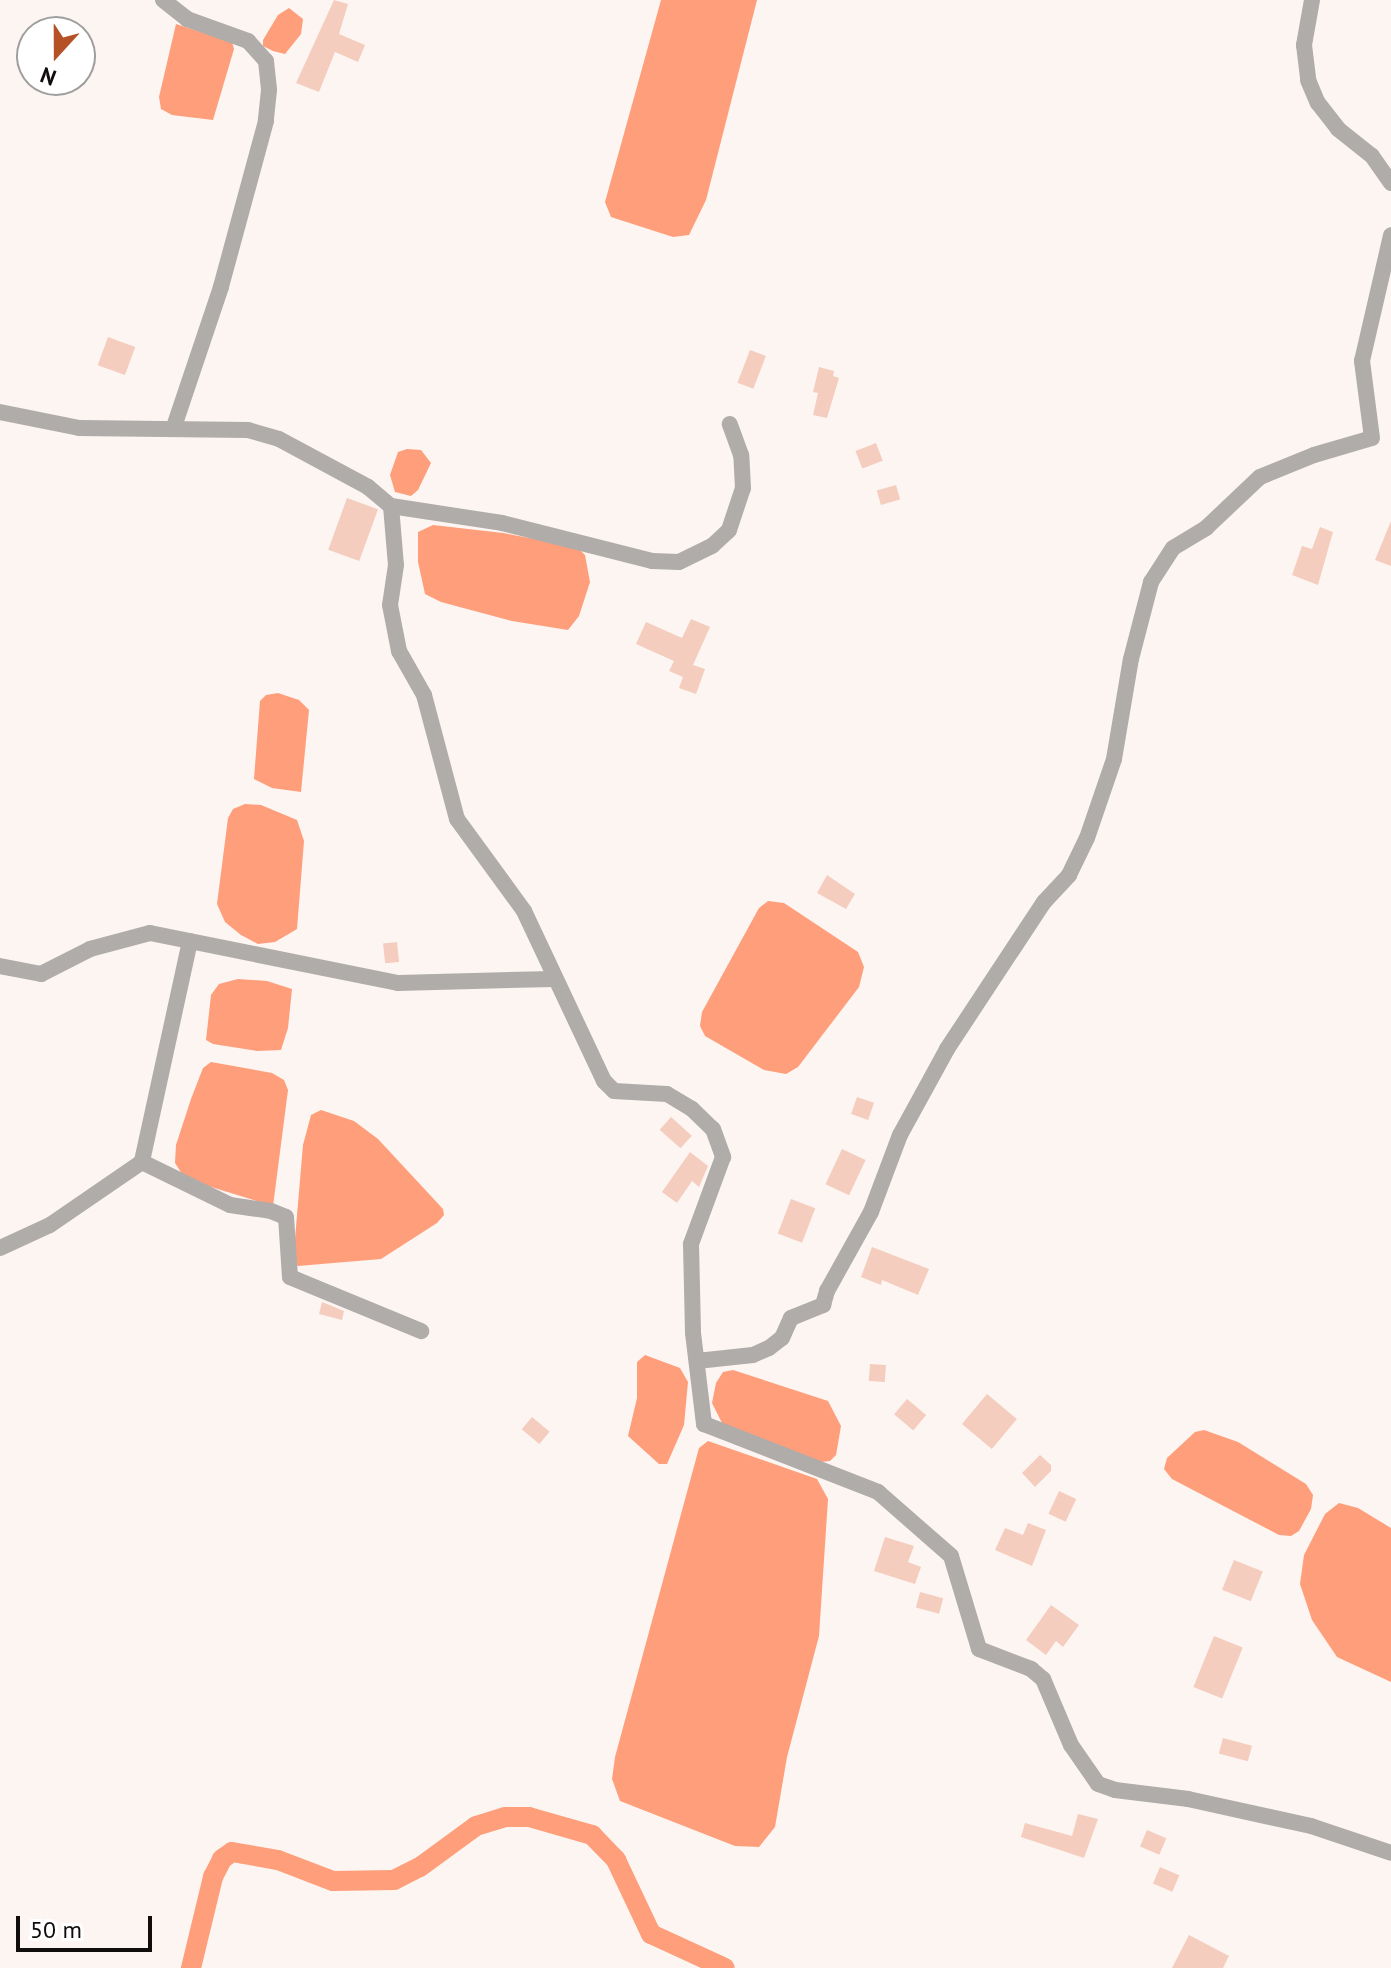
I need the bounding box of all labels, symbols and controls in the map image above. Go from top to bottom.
north arrow [16,16,96,96]
text: N [36,61,60,92]
scale bar [20,1900,156,1950]
text: 50 m [30,1914,82,1945]

